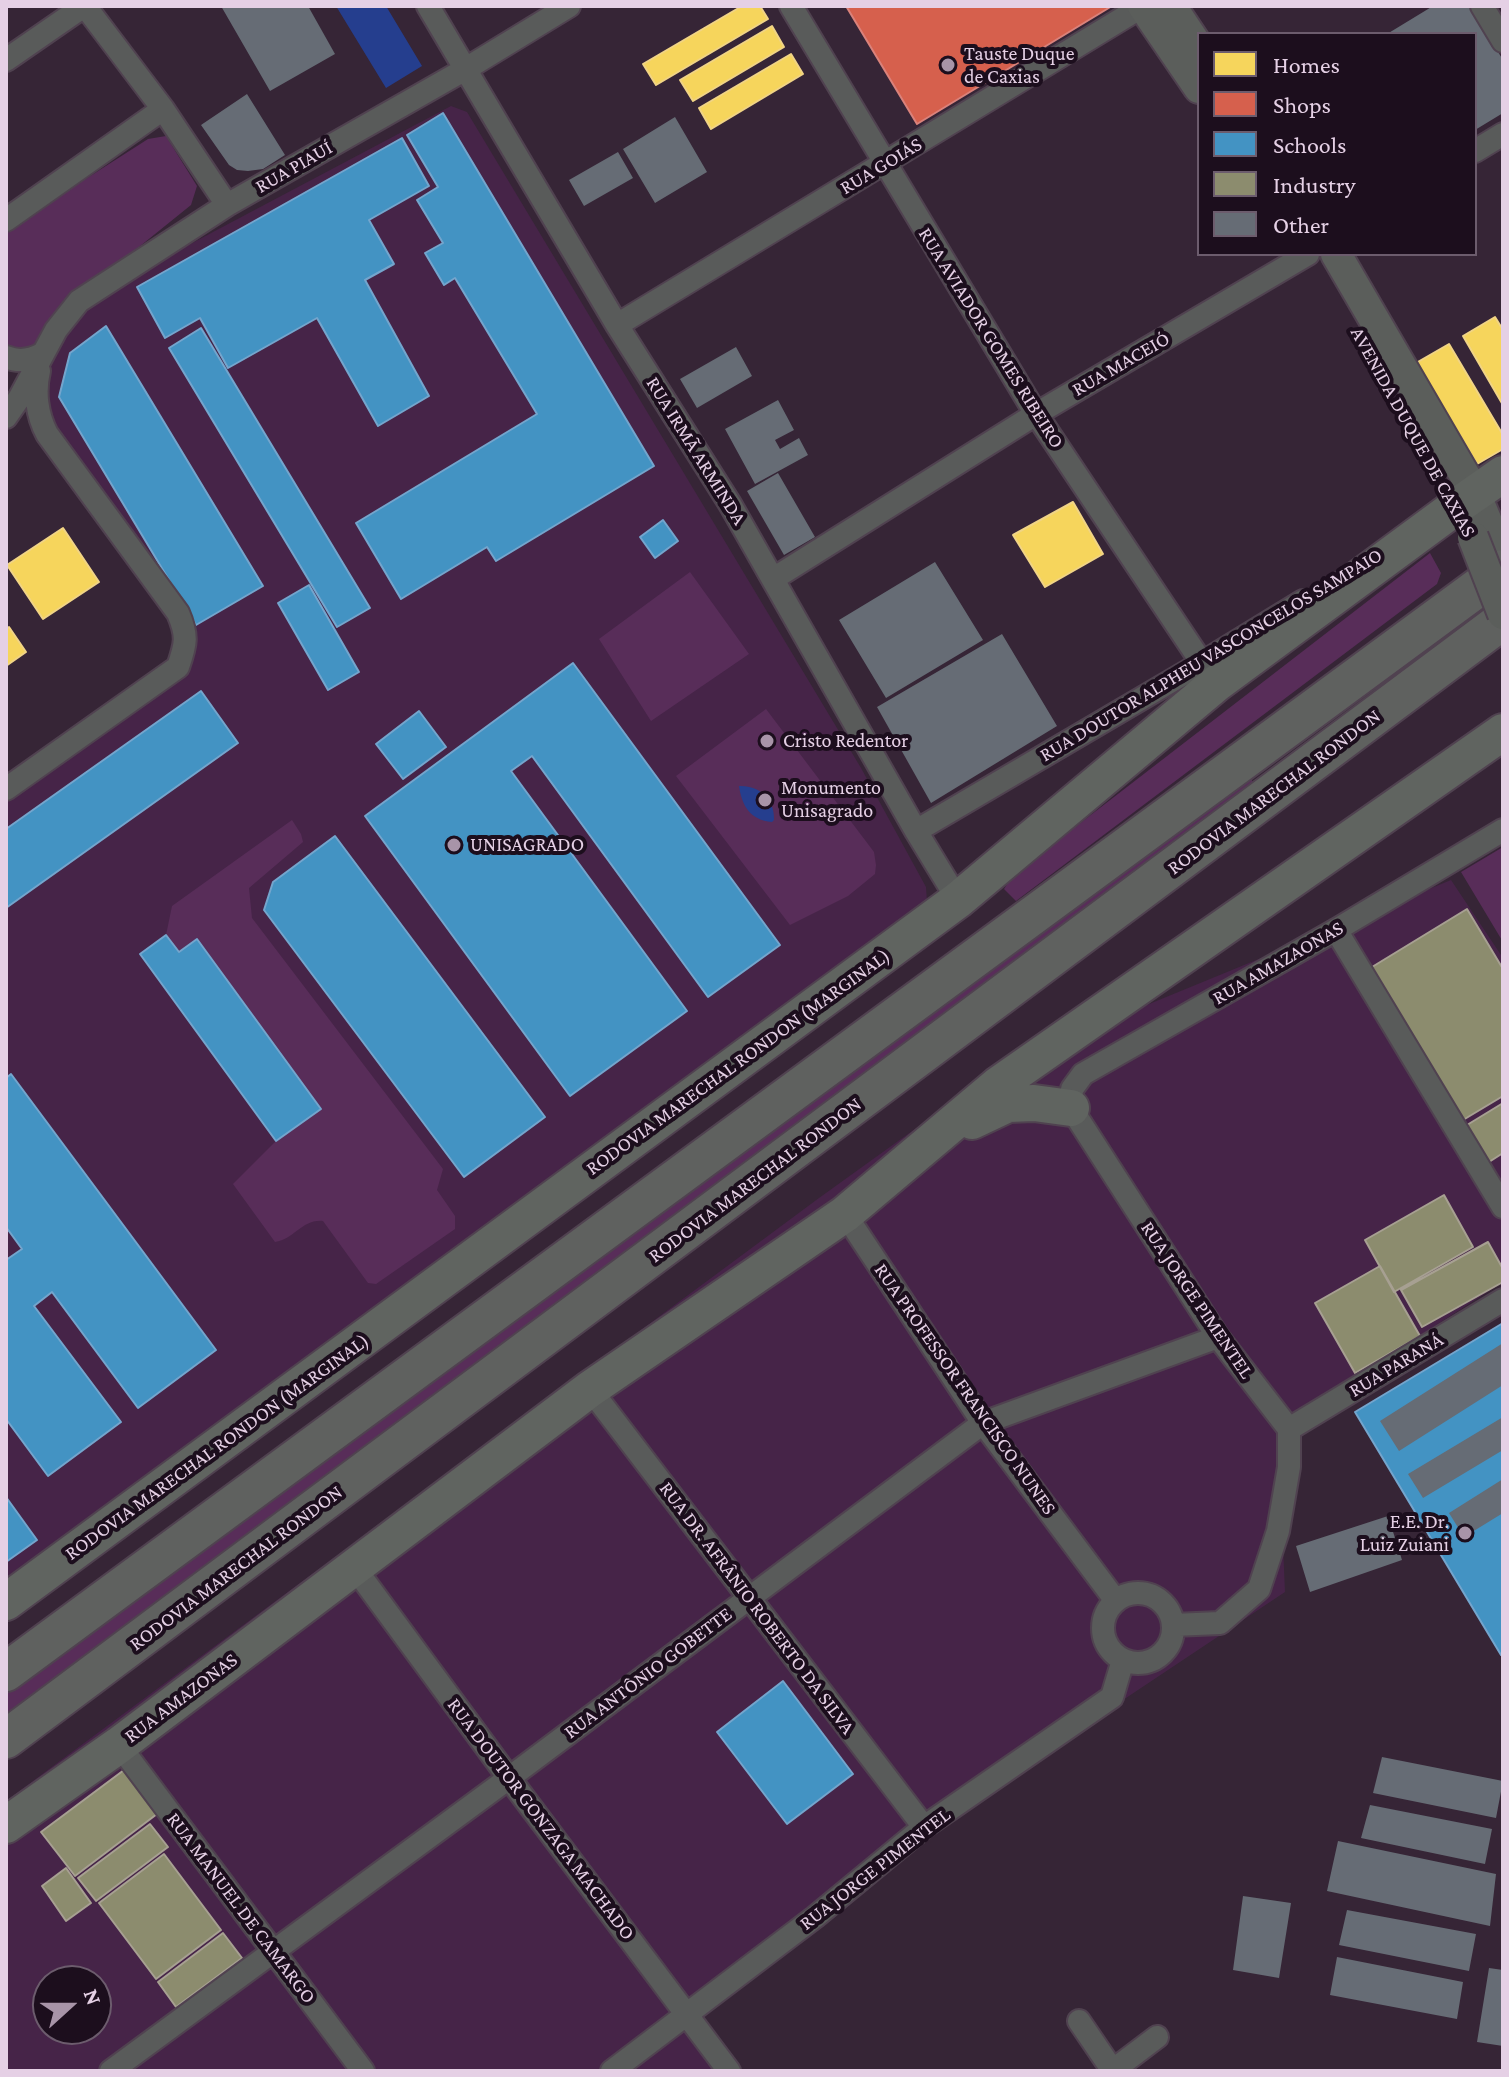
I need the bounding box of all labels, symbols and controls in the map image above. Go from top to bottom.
legend [1197,32,1477,256]
place label: Tauste Duque de Caxias [964,42,1074,89]
text: Homes [1273,51,1340,78]
marker: Tauste Duque de Caxias [939,56,957,74]
text: Shops [1273,91,1331,118]
text: Schools [1273,131,1347,158]
street label: RUA GOIÁS [836,132,926,200]
street label: RUA PIAUÍ [251,135,337,199]
text: Industry [1273,171,1356,198]
text: Other [1273,211,1329,238]
street label: RUA AVIADOR GOMES RIBEIRO [913,223,1069,453]
street label: AVENIDA DUQUE DE CAXIAS [1345,323,1481,541]
street label: RUA MACEIÓ [1068,326,1174,402]
street label: RUA IRMÃ ARMINDA [641,372,751,530]
street label: RUA DOUTOR ALPHEU VASCONCELOS SAMPAIO [1035,543,1387,767]
street label: RODOVIA MARECHAL RONDON [1163,704,1385,880]
place label: Cristo Redentor [783,729,908,753]
marker: Cristo Redentor [758,732,776,750]
place label: Monumento Unisagrado [781,776,881,823]
marker: Monumento Unisagrado [756,791,774,809]
place label: UNISAGRADO [470,833,584,857]
marker: UNISAGRADO [445,836,463,854]
street label: RUA AMAZAONAS [1209,916,1347,1010]
street label: RODOVIA MARECHAL RONDON (MARGINAL) [581,944,895,1180]
street label: RODOVIA MARECHAL RONDON [644,1092,866,1268]
street label: RUA JORGE PIMENTEL [1135,1217,1259,1383]
street label: RUA PROFESSOR FRANCISCO NUNES [869,1259,1061,1519]
street label: RUA PARANÁ [1345,1328,1447,1402]
street label: RODOVIA MARECHAL RONDON (MARGINAL) [60,1329,374,1565]
street label: RUA DR. AFRÂNIO ROBERTO DA SILVA [654,1477,860,1739]
street label: RODOVIA MARECHAL RONDON [125,1480,347,1656]
place label: E.E. Dr. Luiz Zuiani [1360,1510,1449,1557]
marker: E.E. Dr. Luiz Zuiani [1456,1524,1474,1542]
street label: RUA ANTÔNIO GOBETTE [559,1602,737,1744]
street label: RUA AMAZONAS [120,1648,242,1748]
street label: RUA DOUTOR GONZAGA MACHADO [442,1693,640,1945]
street label: RUA JORGE PIMENTEL [795,1803,955,1935]
street label: RUA MANUEL DE CAMARGO [161,1808,321,2008]
north arrow [32,1965,112,2045]
text: N [79,1985,107,2008]

